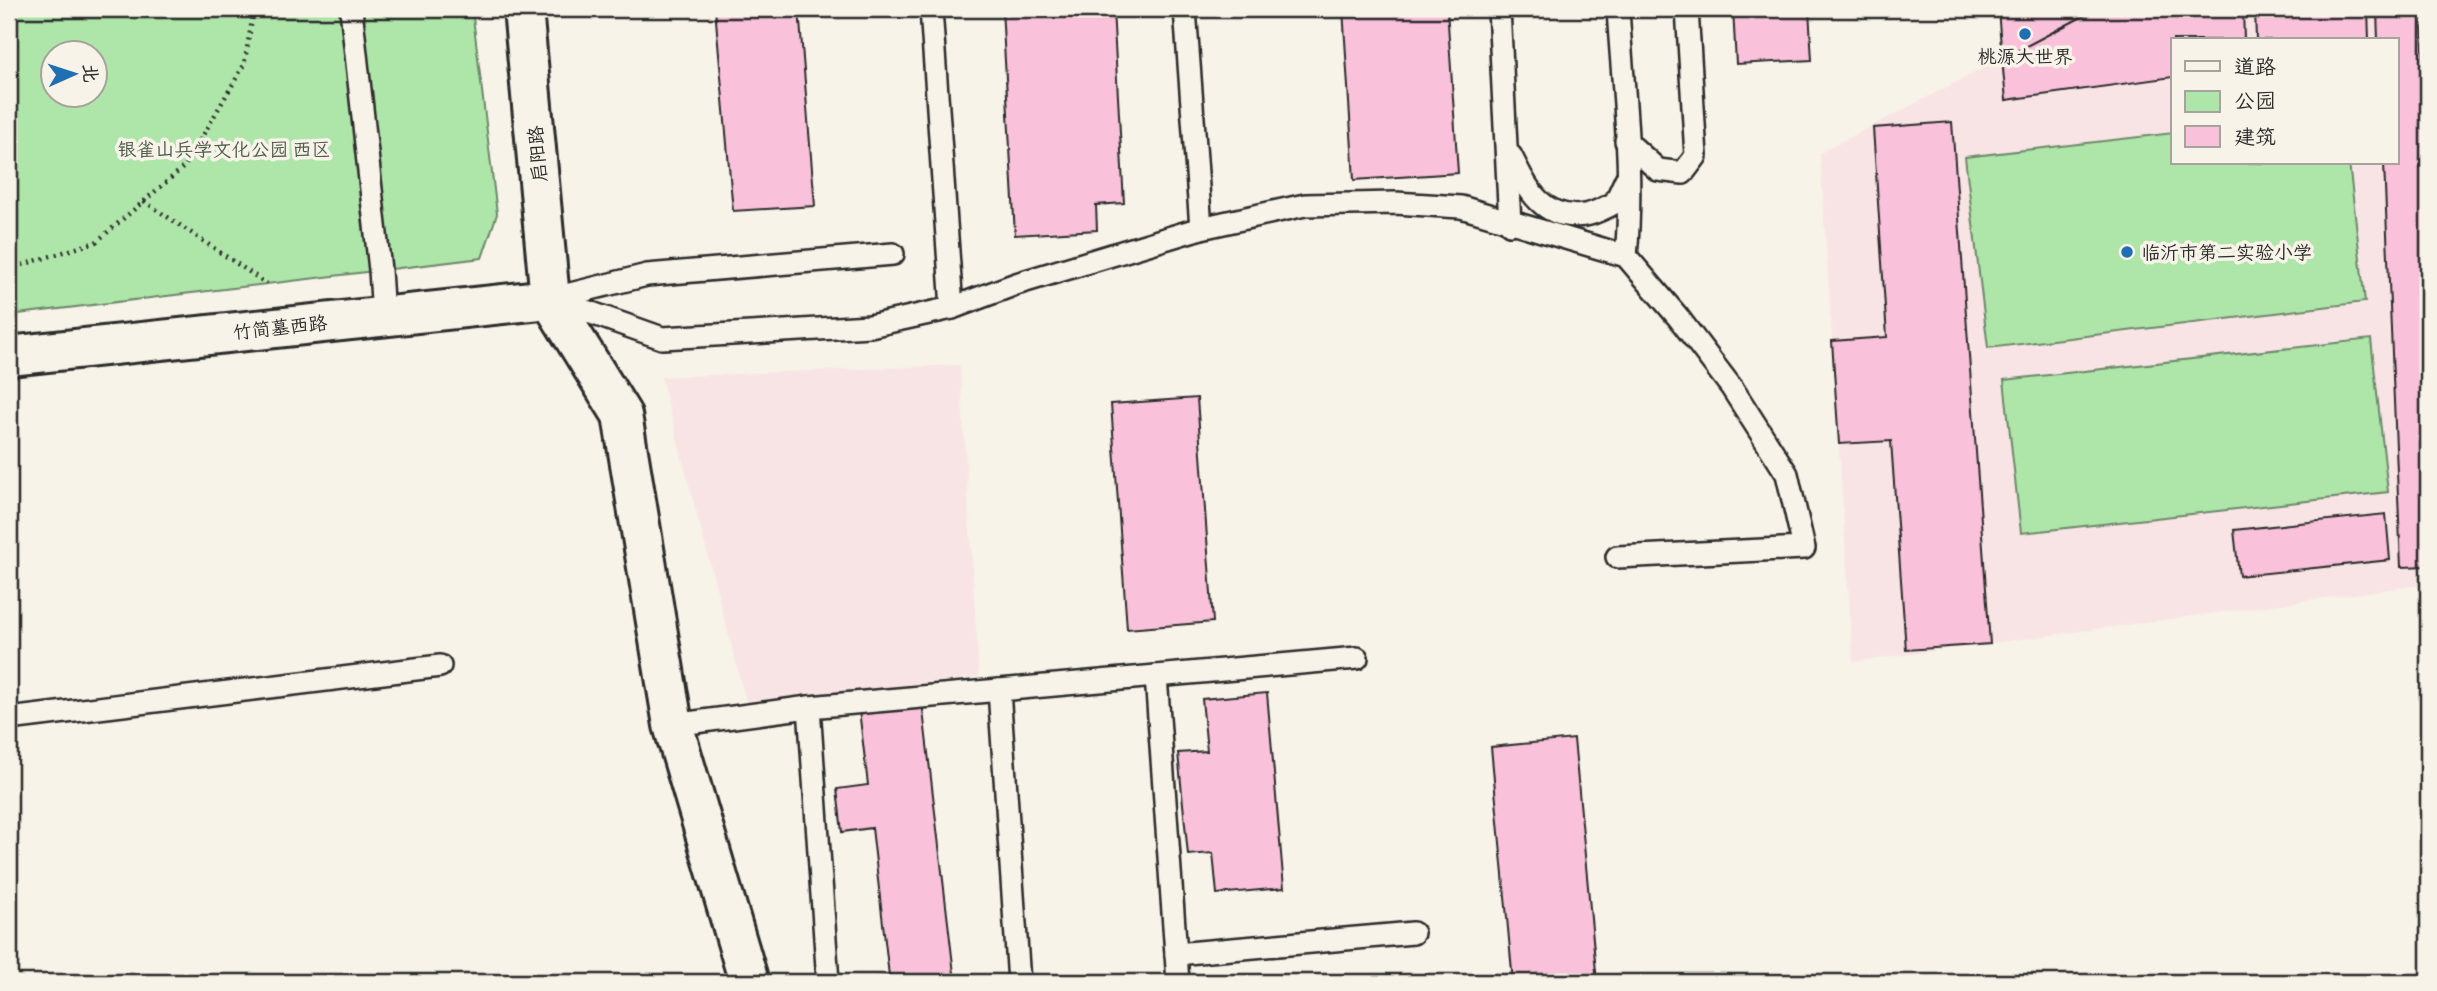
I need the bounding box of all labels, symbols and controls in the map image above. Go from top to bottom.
marker: 桃源大世界 [2017,26,2033,42]
north arrow [38,38,108,108]
legend [2171,38,2398,164]
place label: 桃源大世界 [1977,45,2073,69]
text: 道路 [2234,54,2276,81]
text: 北 [77,63,102,83]
text: 公园 [2234,88,2276,115]
street label: 启阳路 [524,124,552,183]
text: 建筑 [2234,124,2276,151]
park label: 银雀山兵学文化公园 西区 [117,138,331,162]
place label: 临沂市第二实验小学 [2141,241,2312,265]
marker: 临沂市第二实验小学 [2119,244,2135,260]
street label: 竹简墓西路 [232,311,329,345]

